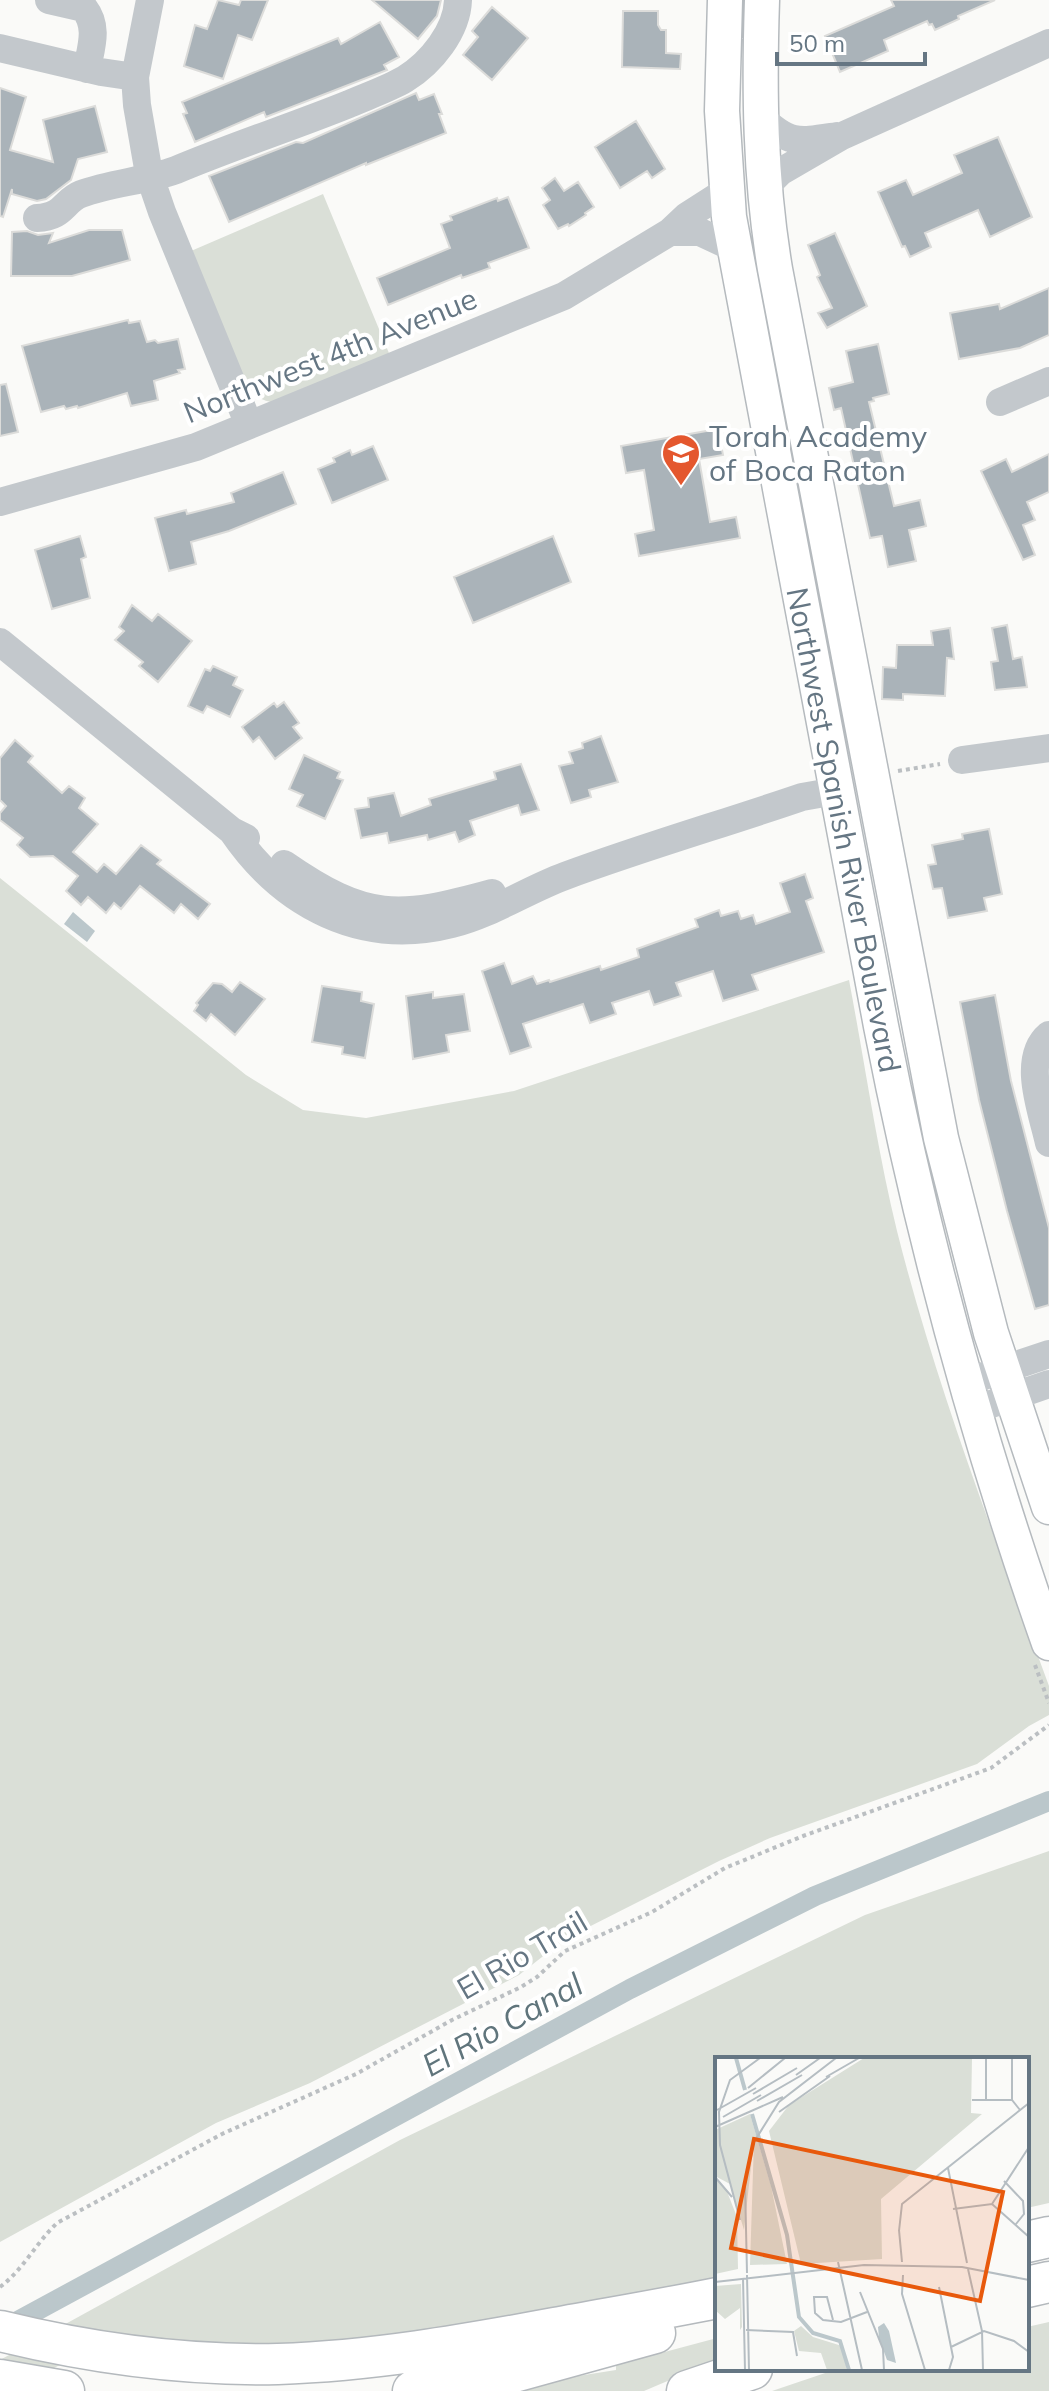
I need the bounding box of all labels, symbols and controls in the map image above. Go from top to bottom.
scale bar [777,16,925,66]
text: 50 m [789,28,845,58]
street label: Northwest 4th Avenue [178,279,482,431]
place label: Torah Academy of Boca Raton [709,417,927,489]
school or university icon: Torah Academy of Boca Raton [660,432,702,487]
street label: Northwest Spanish River Boulevard [778,584,910,1076]
street label: El Rio Trail [450,1902,594,2008]
water label: El Rio Canal [415,1963,590,2084]
inset map [715,2057,1029,2371]

